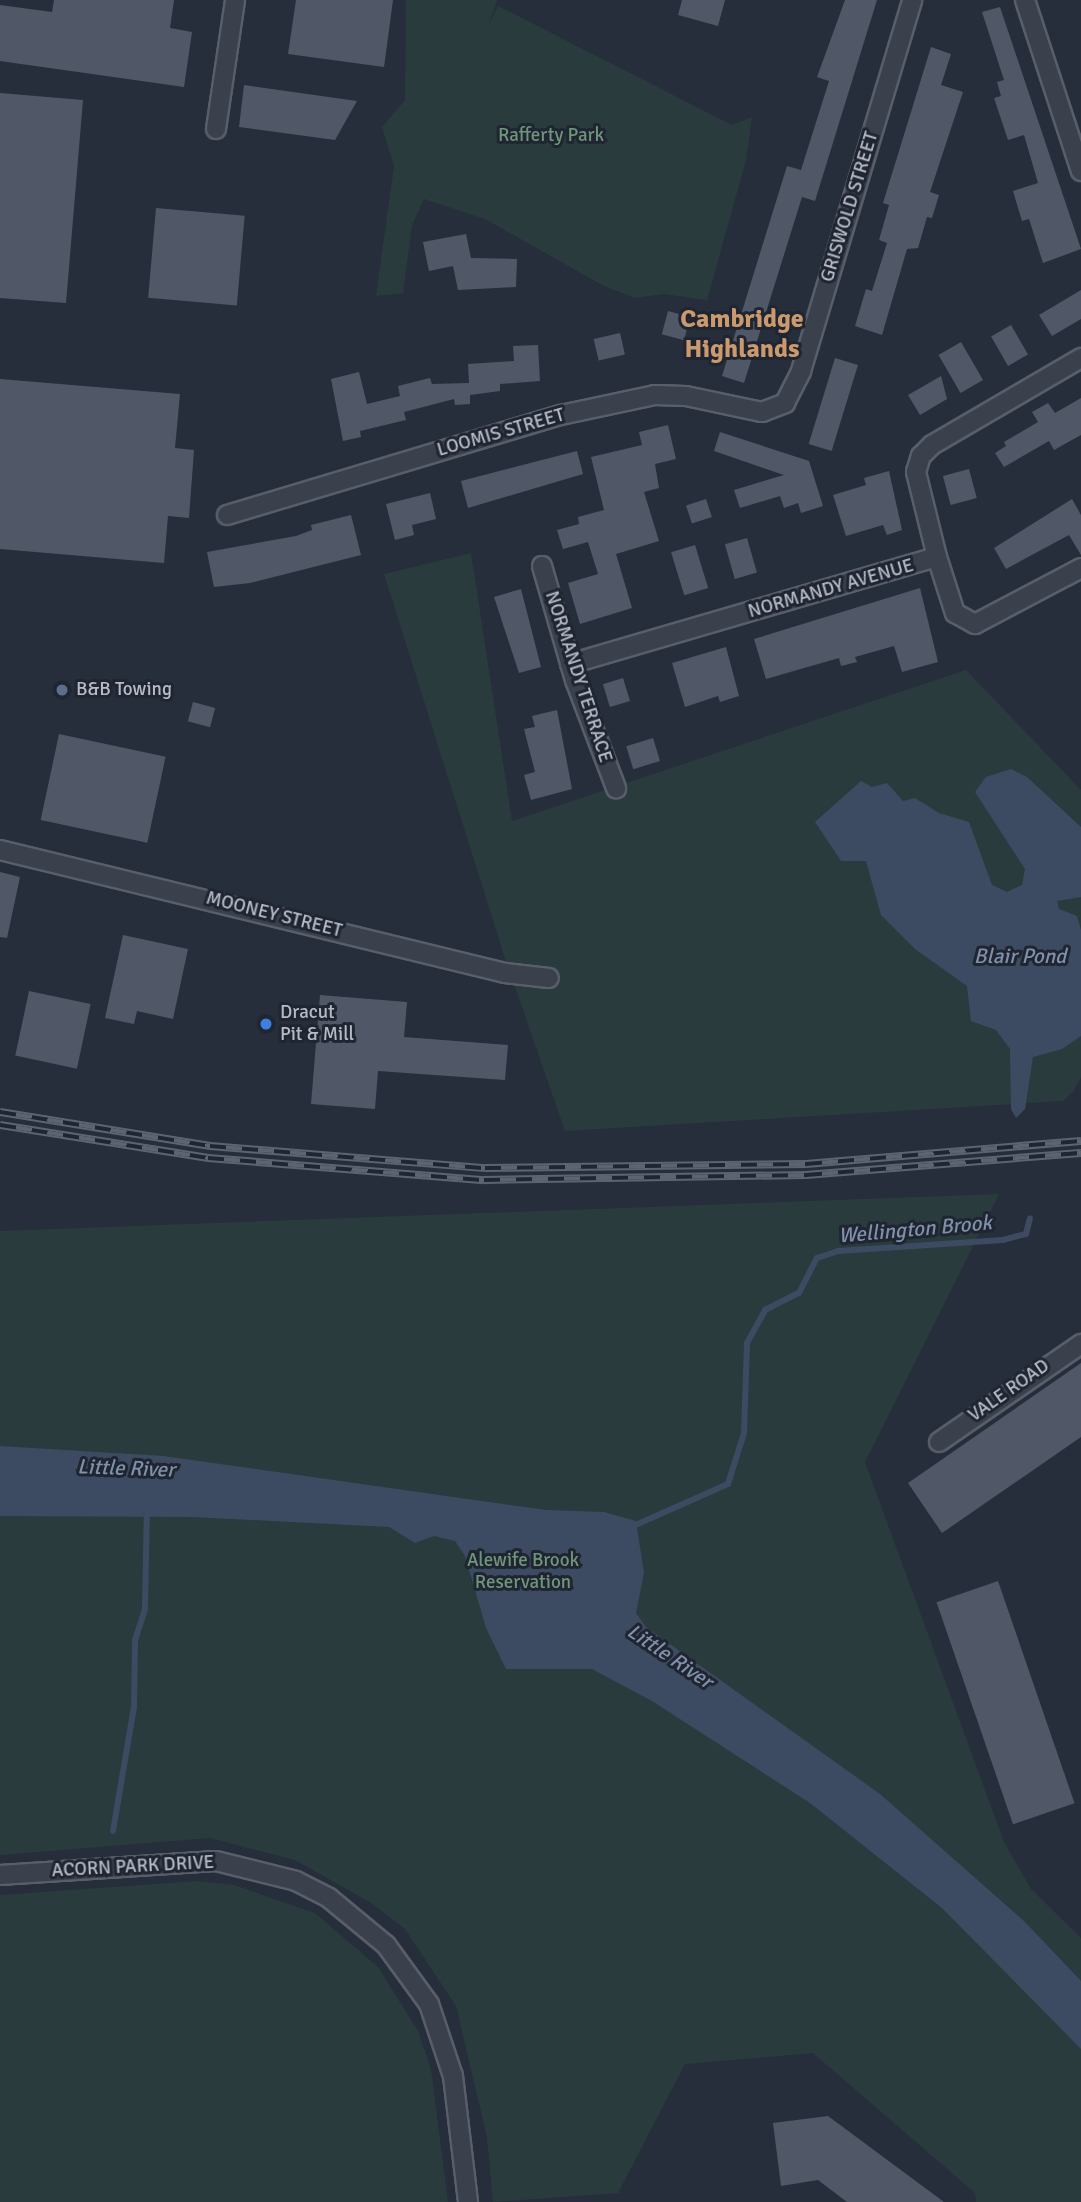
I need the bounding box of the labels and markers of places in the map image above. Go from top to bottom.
place label: B&B Towing [76,679,172,701]
marker: B&B Towing [54,682,70,698]
place label: Dracut Pit & Mill [280,1002,354,1046]
marker: Dracut Pit & Mill [258,1016,274,1032]

